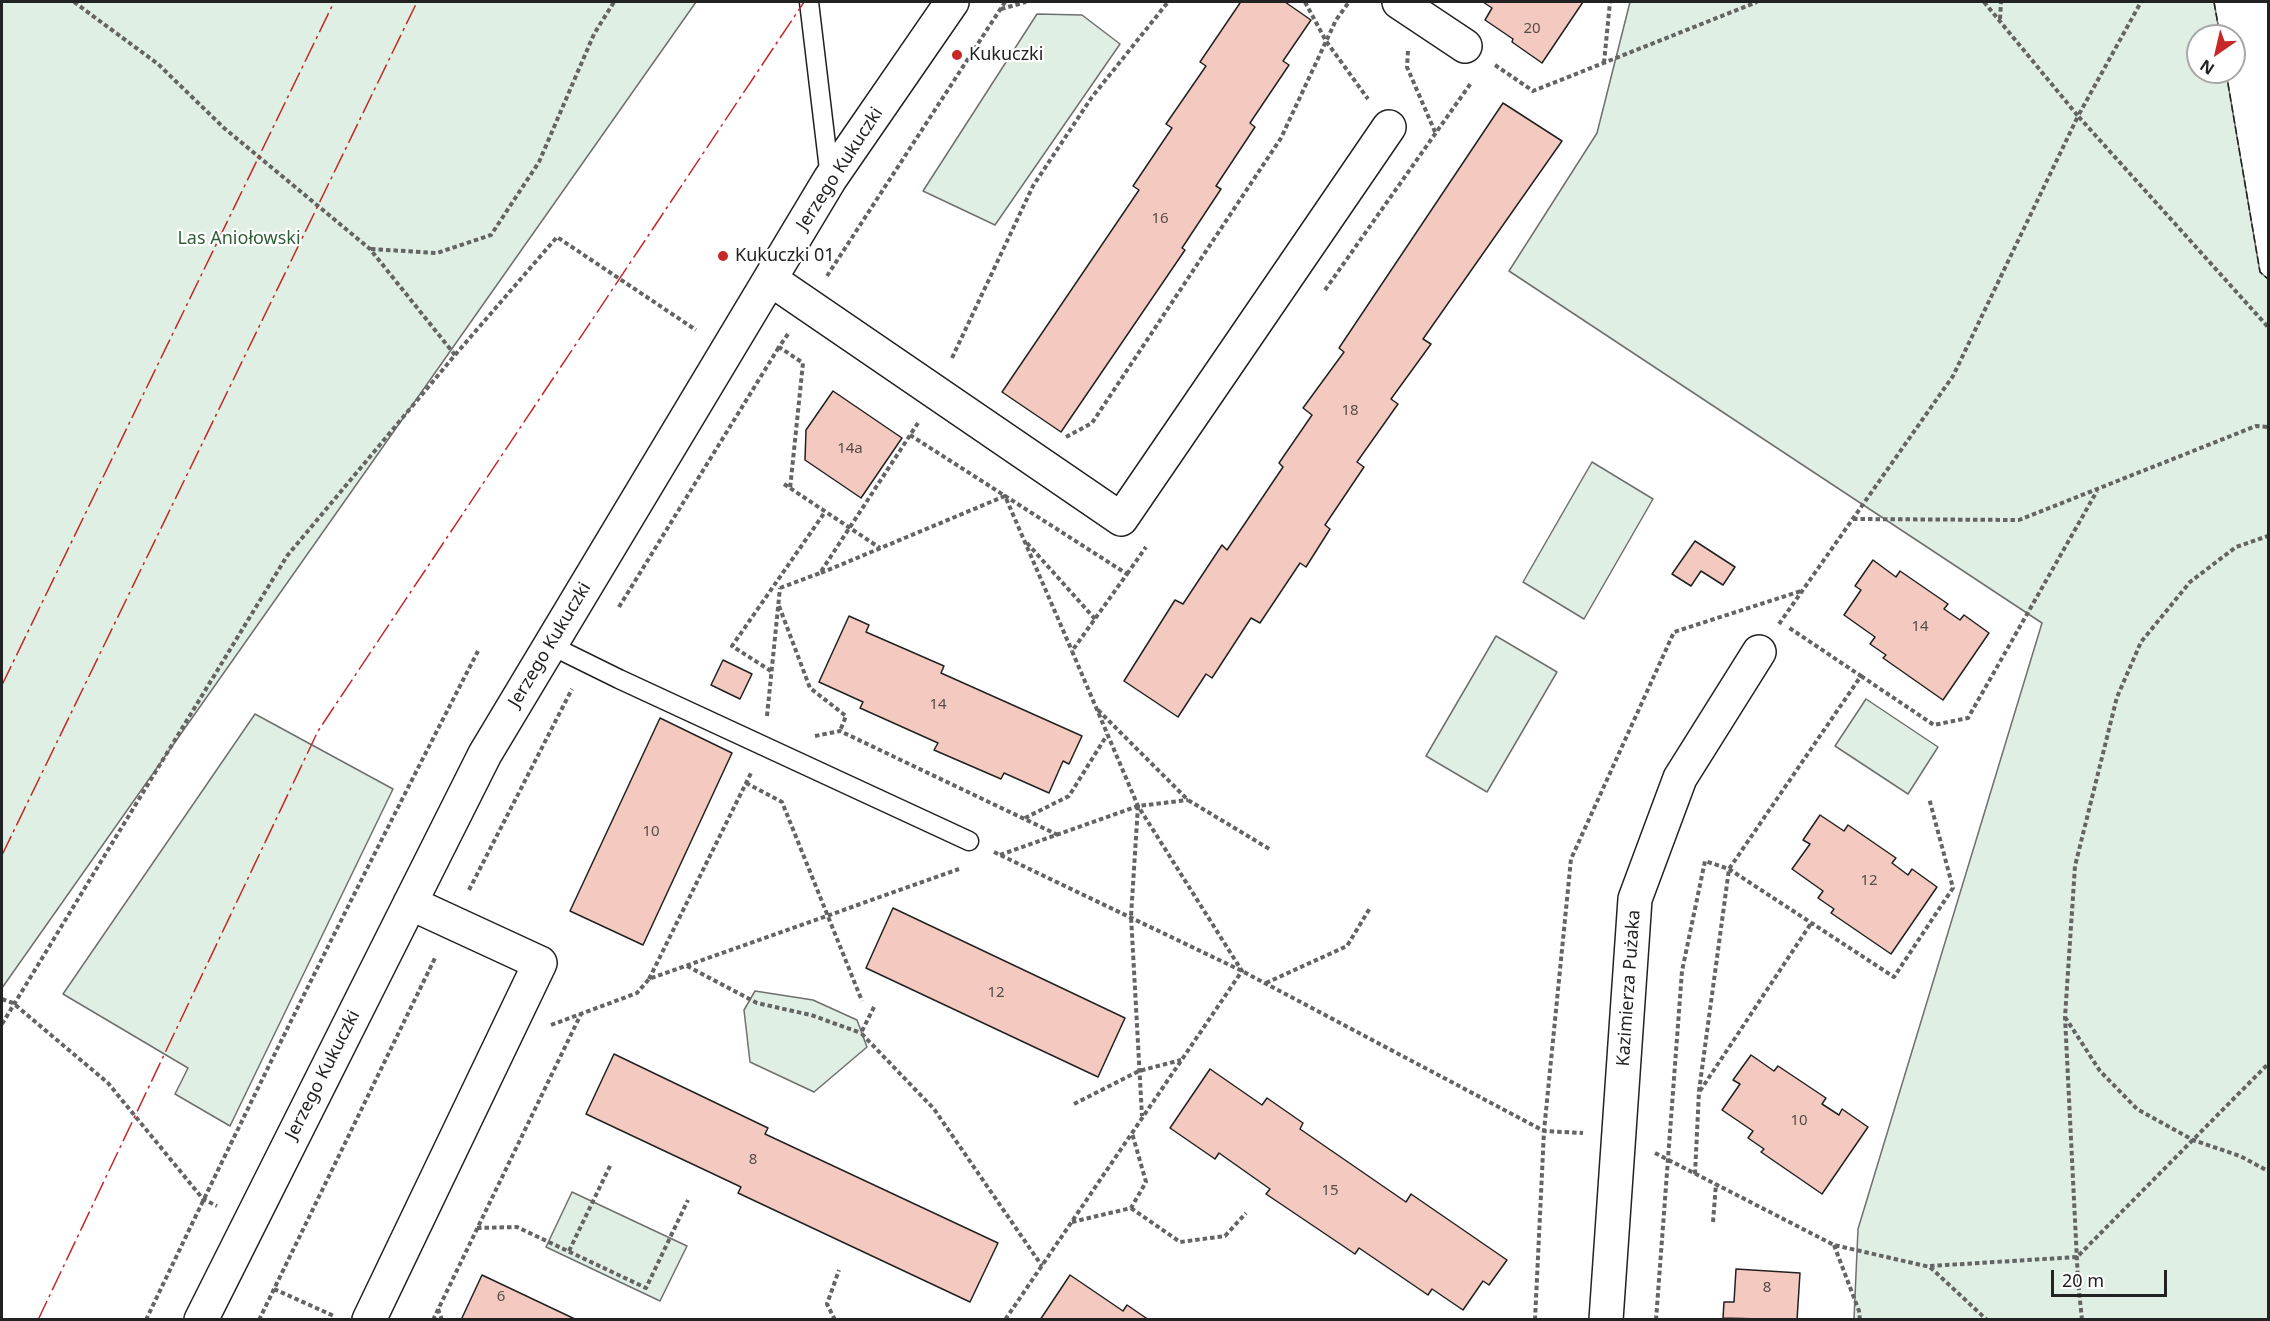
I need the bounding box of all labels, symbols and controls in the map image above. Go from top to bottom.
house number: 20 [1523,20,1541,38]
north arrow [2186,24,2246,84]
place label: Kukuczki [969,44,1043,66]
marker: Kukuczki [950,48,964,62]
text: N [2196,55,2219,80]
street label: Jerzego Kukuczki [792,104,888,234]
house number: 16 [1151,210,1169,228]
park label: Las Aniołowski [177,228,301,250]
place label: Kukuczki 01 [735,245,835,267]
marker: Kukuczki 01 [716,249,730,263]
house number: 18 [1341,402,1359,420]
house number: 14a [837,440,863,458]
street label: Jerzego Kukuczki [504,579,596,711]
house number: 14 [1911,618,1929,636]
house number: 14 [929,696,947,714]
house number: 10 [642,823,660,841]
house number: 12 [1860,872,1878,890]
street label: Kazimierza Pużaka [1613,909,1645,1067]
house number: 12 [987,984,1005,1002]
street label: Jerzego Kukuczki [281,1007,365,1143]
house number: 10 [1790,1112,1808,1130]
house number: 8 [749,1151,757,1169]
house number: 15 [1321,1182,1339,1200]
scale bar [2054,1258,2170,1296]
text: 20 m [2062,1268,2104,1292]
house number: 8 [1763,1279,1771,1297]
house number: 6 [497,1288,505,1306]

